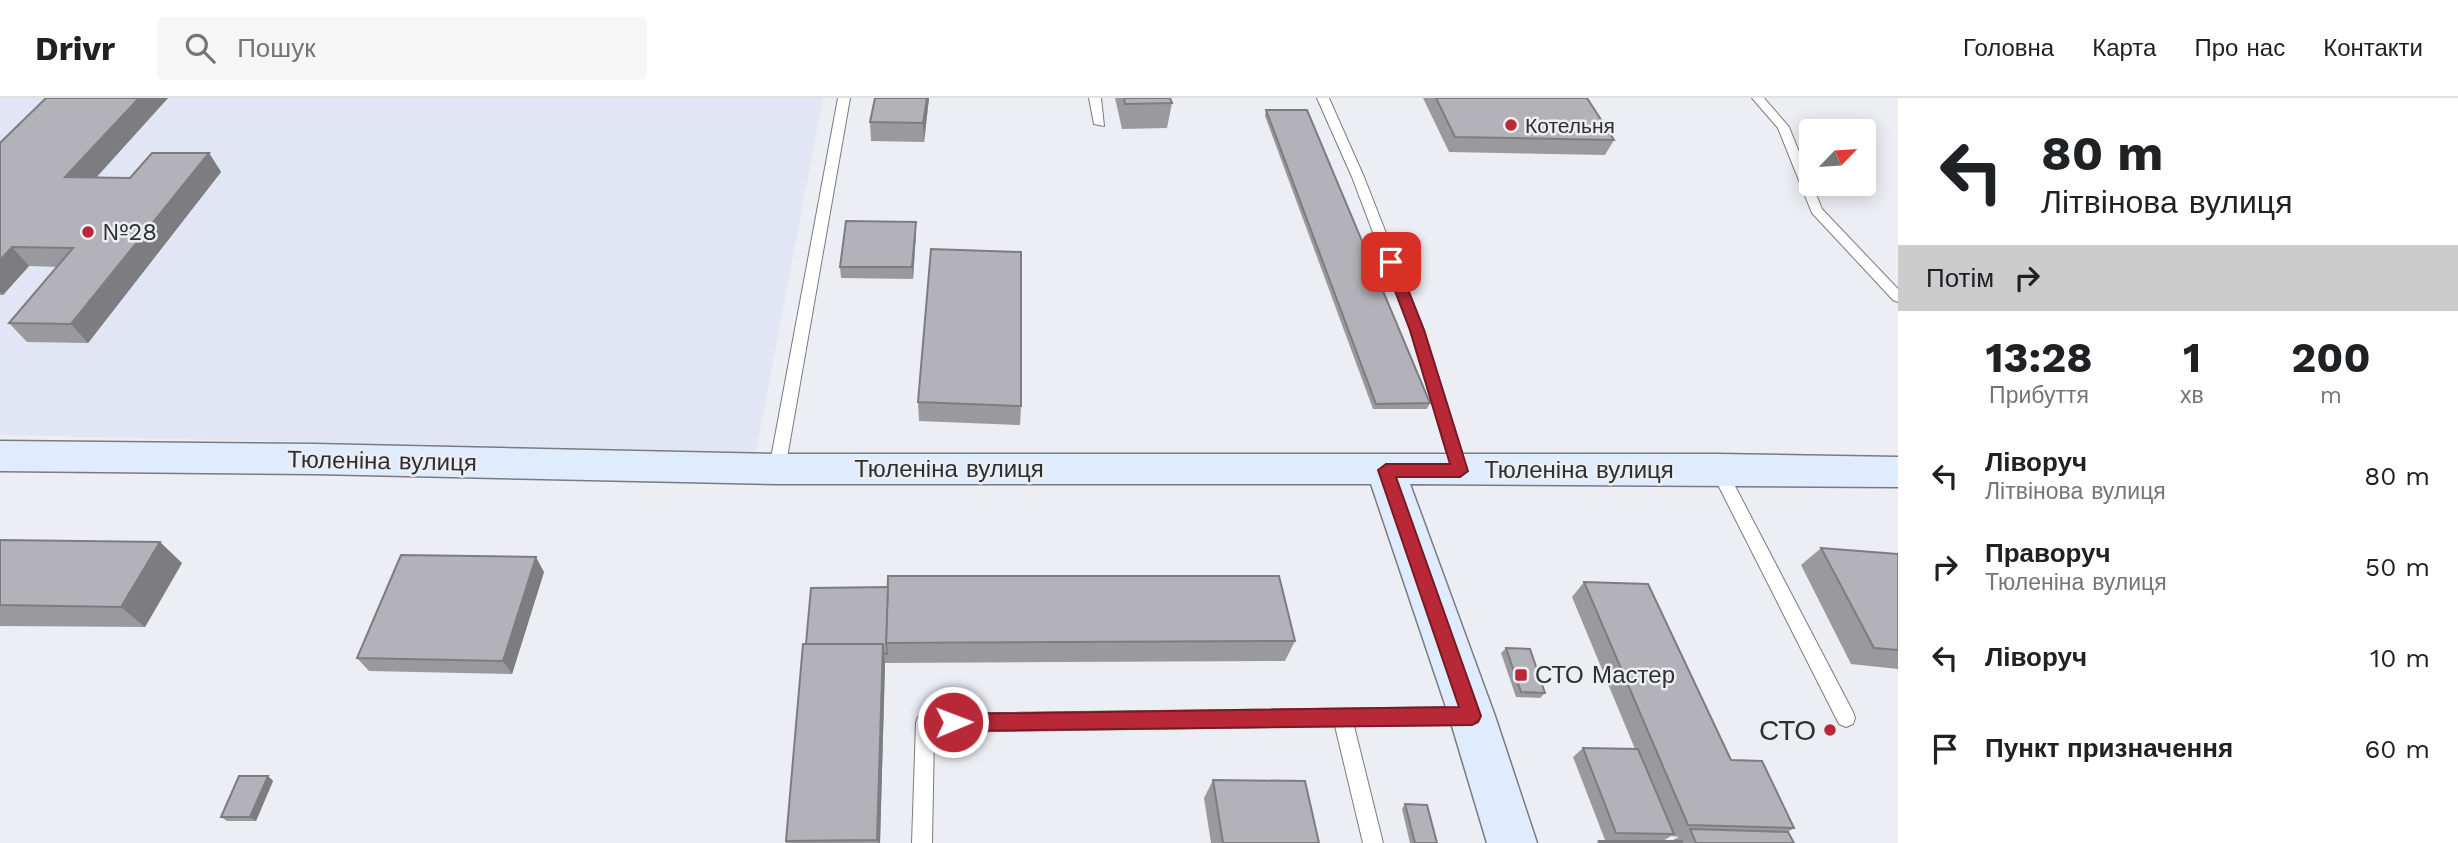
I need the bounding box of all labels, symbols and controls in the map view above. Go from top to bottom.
search box [157,17,647,80]
text: Drivr [35,29,115,68]
icon: search [181,29,219,67]
text: Пошук [237,33,316,63]
text: Головна [1963,34,2054,62]
text: Карта [2092,34,2156,62]
text: Про нас [2194,34,2285,62]
text: Контакти [2323,34,2423,62]
place label: Котельня [1525,113,1615,138]
marker: Котельня [1503,117,1519,133]
north arrow [1799,119,1876,196]
map controls [1799,119,1876,196]
text: 80 m [2041,124,2163,182]
icon: left [1926,126,2017,217]
text: Літвінова вулиця [2041,183,2293,221]
place label: №28 [102,218,157,246]
marker: №28 [80,224,96,240]
pin [1361,232,1421,292]
icon: arrive [1372,243,1410,281]
icon: right [2008,259,2046,297]
text: Потім [1926,263,1994,293]
text: 13:28 [1986,333,2093,382]
text: 1 [2183,333,2201,382]
text: 200 [2291,333,2370,382]
text: Прибуття [1989,382,2089,409]
text: хв [2180,382,2204,409]
text: m [2320,382,2342,409]
street label: Тюленіна вулиця [287,445,477,477]
text: Ліворуч [1985,447,2087,477]
street label: Тюленіна вулиця [854,455,1044,483]
street label: Тюленіна вулиця [1484,456,1674,484]
icon: left [1926,457,1964,495]
text: 80 m [2364,461,2430,491]
text: Літвінова вулиця [1985,478,2166,505]
text: Праворуч [1985,538,2111,568]
icon: right [1926,548,1964,586]
text: 50 m [2365,552,2430,582]
text: Тюленіна вулиця [1985,569,2167,596]
icon: left [1926,639,1964,677]
text: Ліворуч [1985,642,2087,672]
text: 10 m [2370,643,2430,673]
place label: СТО Мастер [1535,661,1675,689]
marker: СТО Мастер [1513,667,1529,683]
position arrow [916,685,990,759]
place label: СТО [1759,714,1816,747]
marker: СТО [1822,722,1838,738]
icon: arrive [1926,730,1964,768]
text: Пункт призначення [1985,733,2233,763]
text: 60 m [2364,734,2430,764]

